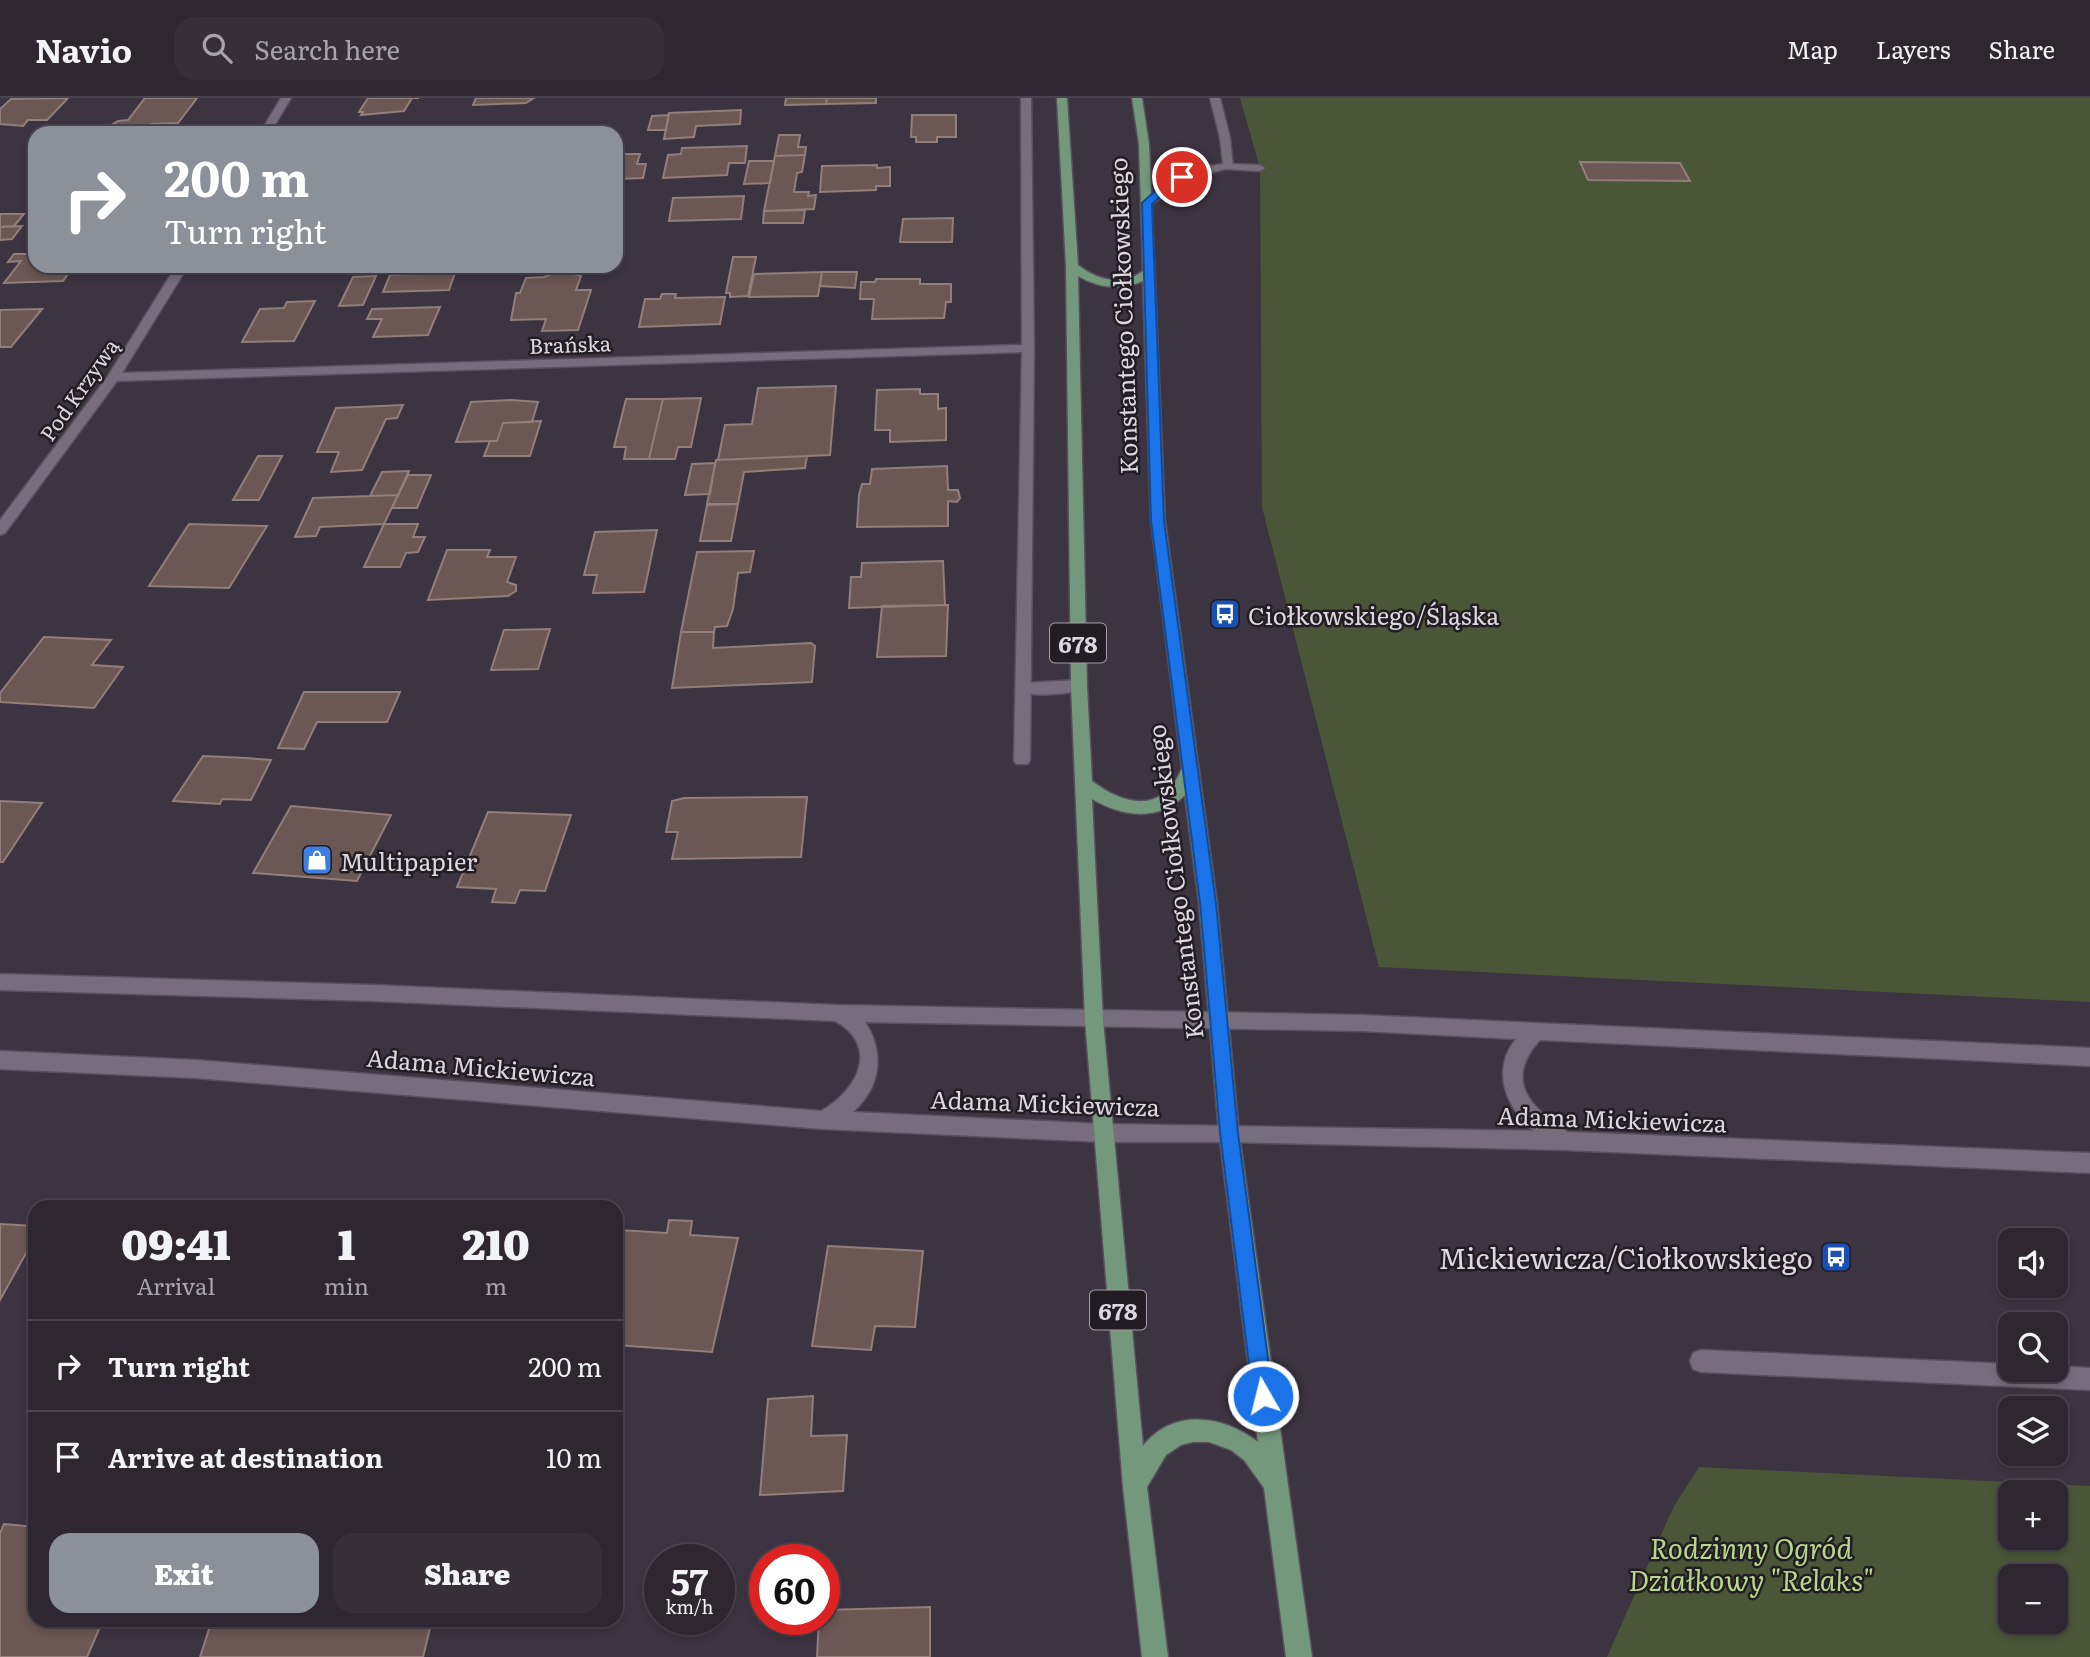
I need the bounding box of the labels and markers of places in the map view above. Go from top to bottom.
pin [1152,147,1212,207]
bus stop icon: Ciołkowskiego/Śląska [1208,597,1242,631]
place label: Ciołkowskiego/Śląska [1248,597,1499,632]
shop icon: Multipapier [300,843,334,877]
place label: Multipapier [340,843,478,878]
place label: Mickiewicza/Ciołkowskiego [1438,1236,1813,1278]
bus stop icon: Mickiewicza/Ciołkowskiego [1819,1240,1853,1274]

